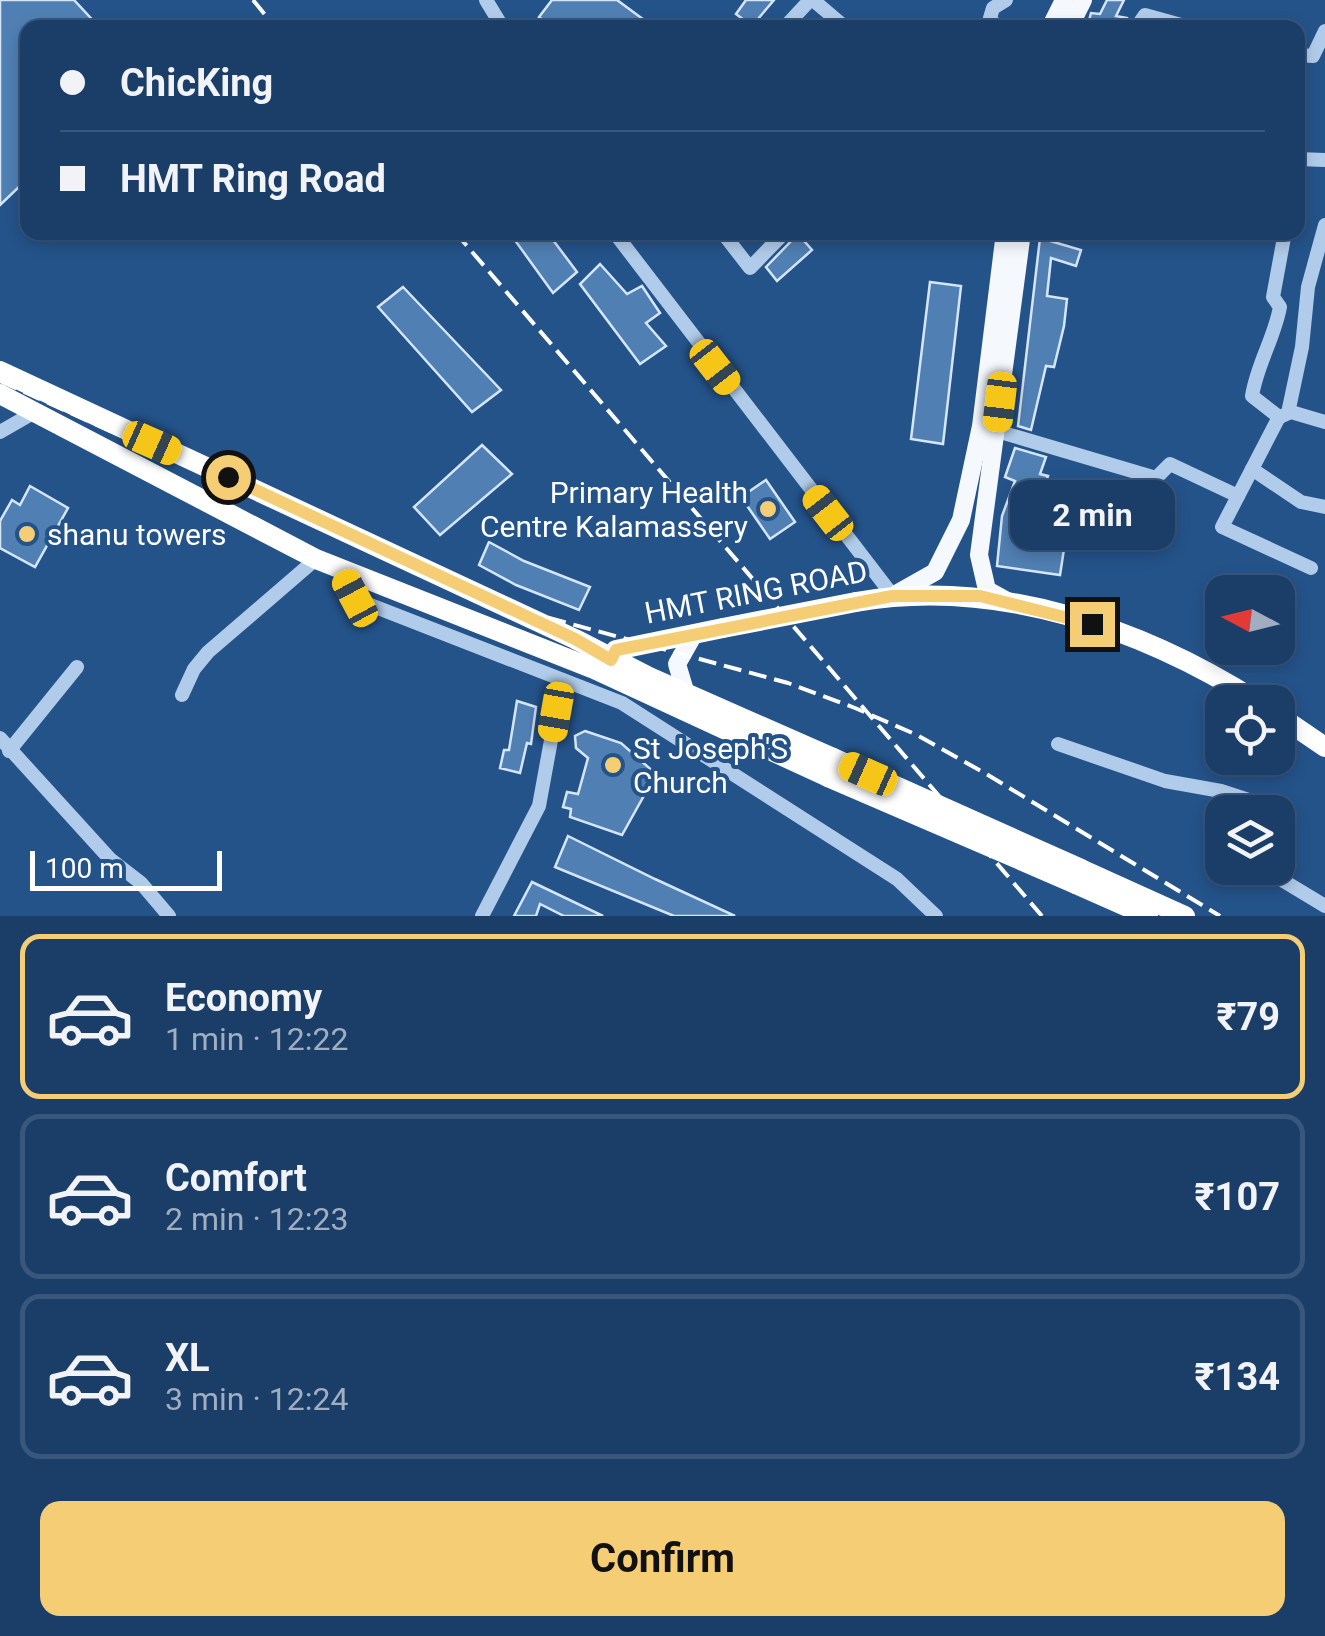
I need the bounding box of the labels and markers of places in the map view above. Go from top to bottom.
place label: Primary Health Centre Kalamassery [480,475,748,544]
marker: Primary Health Centre Kalamassery [757,498,779,520]
place label: shanu towers [47,517,227,552]
marker: shanu towers [16,523,38,545]
place label: St Joseph'S Church [633,731,788,800]
marker: St Joseph'S Church [602,754,624,776]

